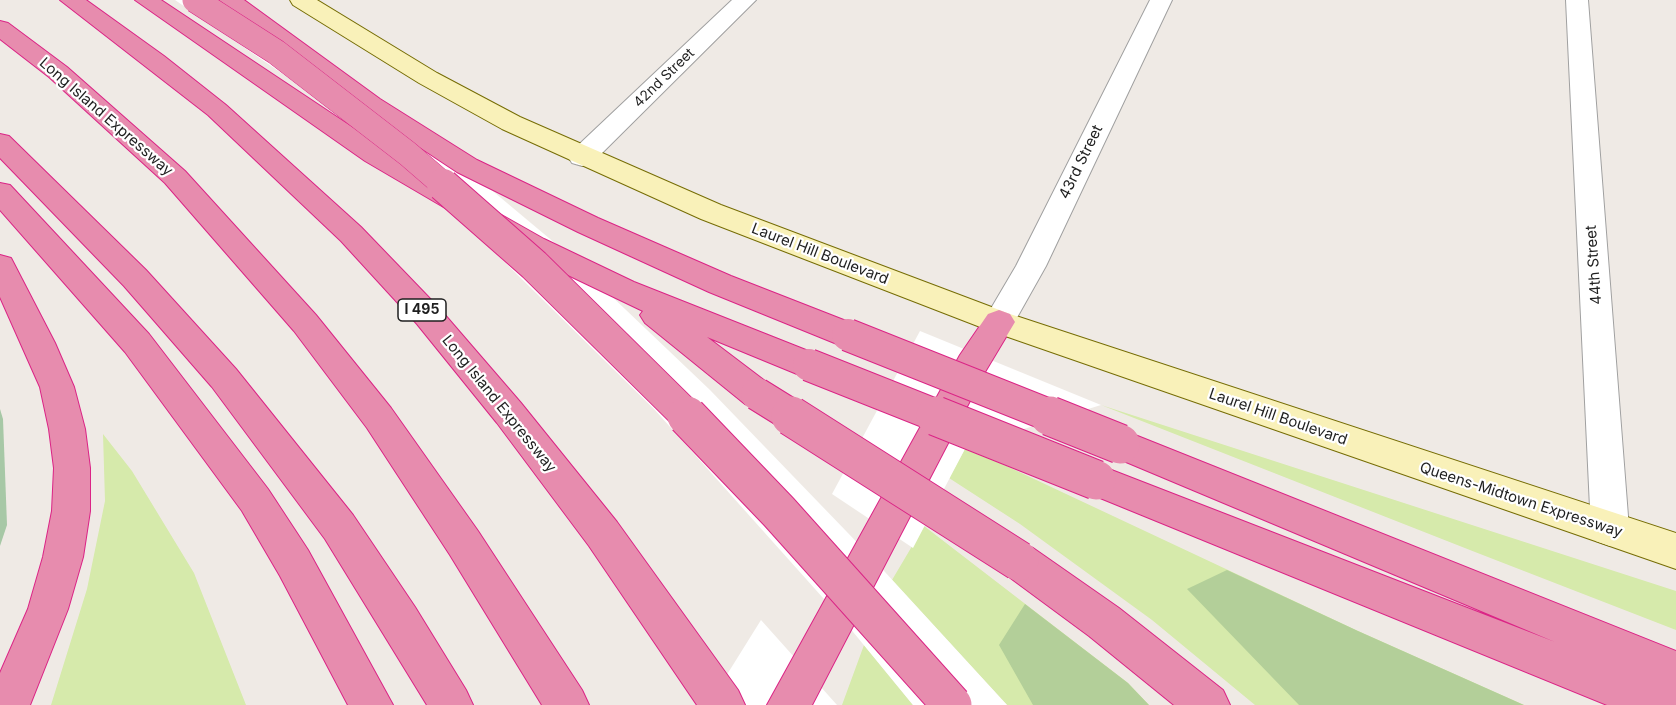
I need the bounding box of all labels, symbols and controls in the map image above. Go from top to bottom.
street label: 42nd Street [630,45,698,111]
street label: Long Island Expressway [35,54,177,180]
street label: 43rd Street [1055,122,1107,202]
street label: Laurel Hill Boulevard [749,220,891,288]
street label: 44th Street [1582,225,1606,305]
road number: I 495 [398,299,446,321]
street label: Long Island Expressway [438,332,560,476]
street label: Laurel Hill Boulevard [1206,385,1350,449]
street label: Queens-Midtown Expressway [1417,459,1625,541]

